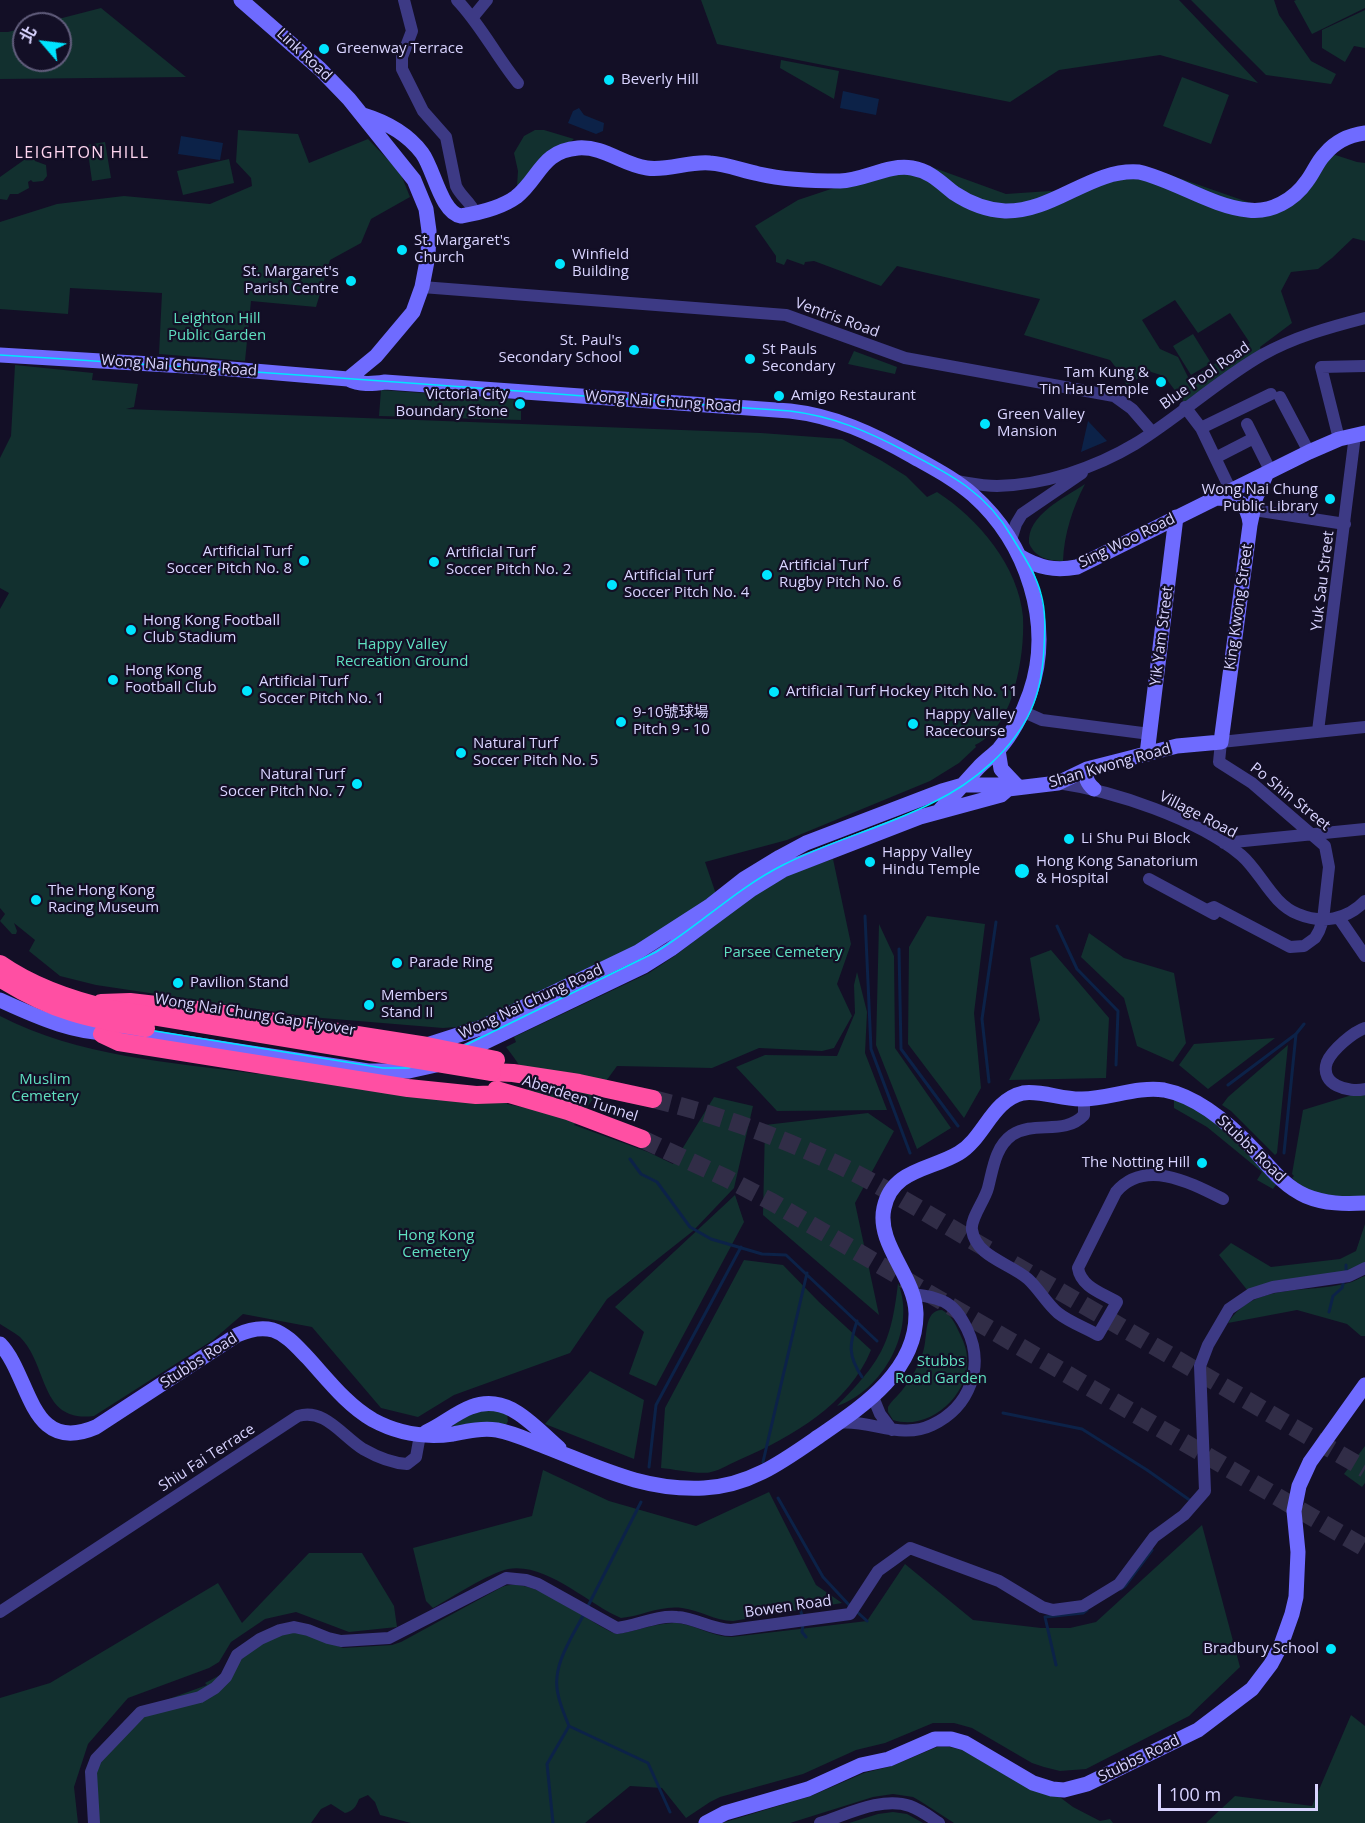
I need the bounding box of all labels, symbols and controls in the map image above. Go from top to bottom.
north arrow [12,12,72,72]
text: 北 [14,22,41,47]
street label: Link Road [273,25,335,85]
place label: Greenway Terrace [336,40,463,58]
marker: Greenway Terrace [317,42,331,56]
place label: Beverly Hill [621,71,699,89]
marker: Beverly Hill [602,73,616,87]
district label: LEIGHTON HILL [14,143,150,163]
place label: St. Margaret's Church [414,232,510,267]
marker: St. Margaret's Church [395,243,409,257]
place label: Winfield Building [572,246,629,281]
marker: Winfield Building [553,257,567,271]
place label: St. Margaret's Parish Centre [243,263,339,298]
marker: St. Margaret's Parish Centre [344,274,358,288]
street label: Ventris Road [792,294,882,342]
park label: Leighton Hill Public Garden [168,310,266,345]
place label: St. Paul's Secondary School [498,332,622,367]
street label: Blue Pool Road [1157,338,1253,414]
place label: St Pauls Secondary [762,341,835,376]
marker: St. Paul's Secondary School [627,343,641,357]
street label: Wong Nai Chung Road [100,352,258,380]
marker: St Pauls Secondary [743,352,757,366]
place label: Tam Kung & Tin Hau Temple [1039,364,1149,399]
marker: Tam Kung & Tin Hau Temple [1154,375,1168,389]
place label: Victoria City Boundary Stone [396,386,508,421]
place label: Amigo Restaurant [791,387,916,405]
street label: Wong Nai Chung Road [584,388,742,416]
marker: Amigo Restaurant [772,389,786,403]
marker: Victoria City Boundary Stone [513,397,527,411]
place label: Green Valley Mansion [997,406,1085,441]
marker: Green Valley Mansion [978,417,992,431]
place label: Wong Nai Chung Public Library [1201,481,1318,516]
marker: Wong Nai Chung Public Library [1323,492,1337,506]
street label: Sing Woo Road [1076,510,1178,572]
street label: Yuk Sau Street [1308,530,1338,632]
place label: Artificial Turf Soccer Pitch No. 8 [167,543,292,578]
street label: King Kwong Street [1221,543,1257,671]
place label: Artificial Turf Soccer Pitch No. 2 [446,544,571,579]
marker: Artificial Turf Soccer Pitch No. 8 [297,554,311,568]
marker: Artificial Turf Soccer Pitch No. 2 [427,555,441,569]
place label: Artificial Turf Rugby Pitch No. 6 [779,557,901,592]
place label: Artificial Turf Soccer Pitch No. 4 [624,567,749,602]
marker: Artificial Turf Rugby Pitch No. 6 [760,568,774,582]
marker: Artificial Turf Soccer Pitch No. 4 [605,578,619,592]
street label: Yik Yam Street [1147,585,1177,687]
place label: Hong Kong Football Club Stadium [143,612,280,647]
marker: Hong Kong Football Club Stadium [124,623,138,637]
park label: Happy Valley Recreation Ground [336,636,468,671]
place label: Hong Kong Football Club [125,662,217,697]
marker: Hong Kong Football Club [106,673,120,687]
place label: Artificial Turf Soccer Pitch No. 1 [259,673,384,708]
place label: Artificial Turf Hockey Pitch No. 11 [786,683,1018,701]
marker: Artificial Turf Soccer Pitch No. 1 [240,684,254,698]
marker: Artificial Turf Hockey Pitch No. 11 [767,685,781,699]
place label: 9-10號球場 Pitch 9 - 10 [633,704,710,739]
place label: Happy Valley Racecourse [925,706,1015,741]
marker: 9-10號球場 Pitch 9 - 10 [614,715,628,729]
marker: Happy Valley Racecourse [906,717,920,731]
place label: Natural Turf Soccer Pitch No. 5 [473,735,598,770]
street label: Shan Kwong Road [1047,740,1173,792]
marker: Natural Turf Soccer Pitch No. 5 [454,746,468,760]
street label: Po Shin Street [1246,759,1334,835]
place label: Natural Turf Soccer Pitch No. 7 [220,766,345,801]
marker: Natural Turf Soccer Pitch No. 7 [350,777,364,791]
street label: Village Road [1156,788,1240,842]
place label: Li Shu Pui Block [1081,830,1191,848]
marker: Li Shu Pui Block [1062,832,1076,846]
place label: Happy Valley Hindu Temple [882,844,980,879]
place label: Hong Kong Sanatorium & Hospital [1036,853,1198,888]
marker: Happy Valley Hindu Temple [863,855,877,869]
marker: Hong Kong Sanatorium & Hospital [1013,862,1031,880]
place label: The Hong Kong Racing Museum [48,882,159,917]
marker: The Hong Kong Racing Museum [29,893,43,907]
park label: Parsee Cemetery [724,944,842,962]
place label: Parade Ring [409,954,493,972]
marker: Parade Ring [390,956,404,970]
street label: Wong Nai Chung Road [456,961,606,1043]
place label: Pavilion Stand [190,974,289,992]
marker: Pavilion Stand [171,976,185,990]
place label: Members Stand II [381,987,448,1022]
street label: Wong Nai Chung Gap Flyover [153,990,357,1040]
marker: Members Stand II [362,998,376,1012]
park label: Muslim Cemetery [11,1071,79,1106]
street label: Aberdeen Tunnel [520,1072,640,1126]
street label: Stubbs Road [1213,1112,1289,1186]
place label: The Notting Hill [1082,1154,1190,1172]
marker: The Notting Hill [1195,1156,1209,1170]
park label: Hong Kong Cemetery [398,1227,474,1262]
street label: Stubbs Road [157,1329,241,1393]
park label: Stubbs Road Garden [895,1353,987,1388]
street label: Shiu Fai Terrace [156,1420,258,1496]
street label: Bowen Road [743,1592,833,1622]
place label: Bradbury School [1203,1640,1319,1658]
marker: Bradbury School [1324,1642,1338,1656]
street label: Stubbs Road [1096,1732,1182,1786]
scale bar [1161,1772,1322,1810]
text: 100 m [1169,1782,1221,1806]

